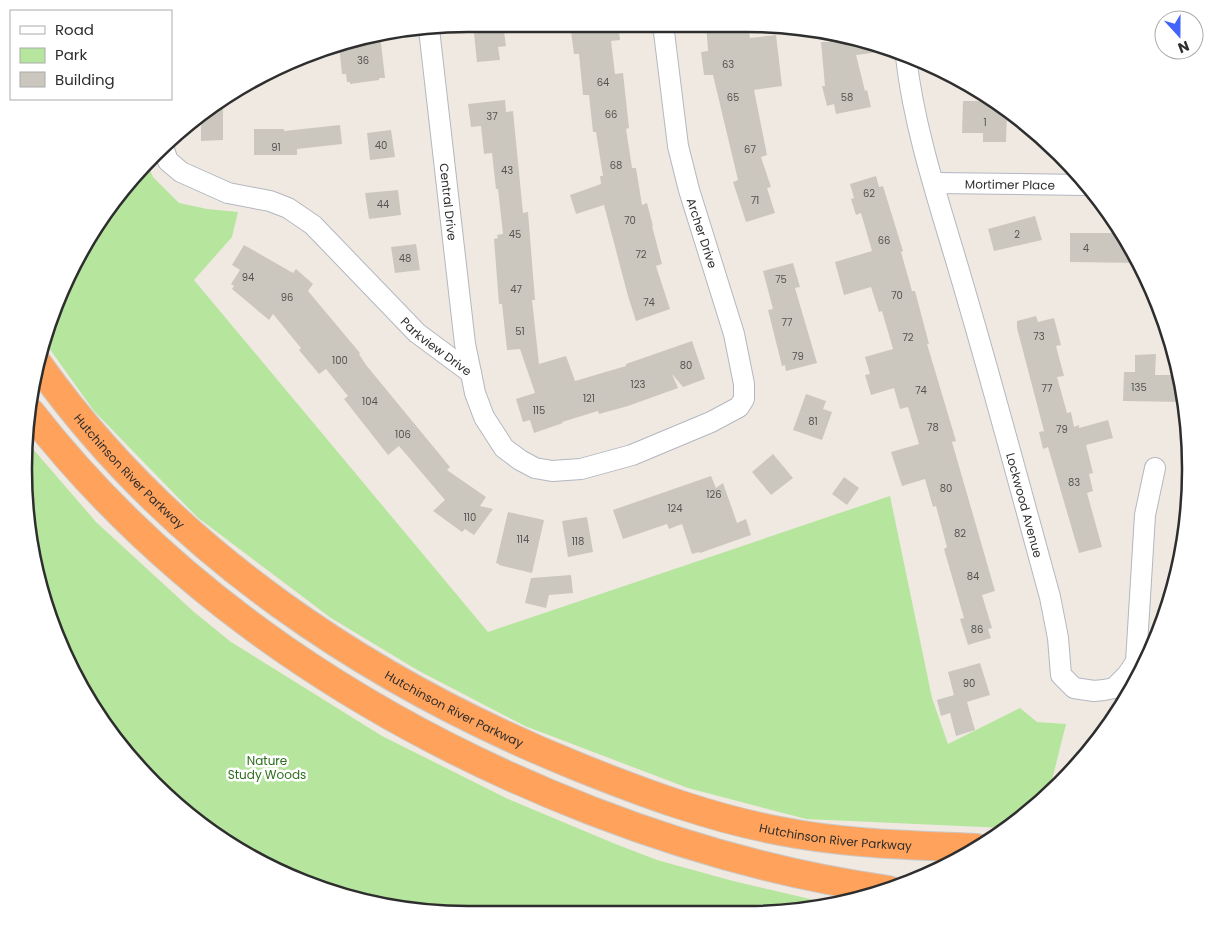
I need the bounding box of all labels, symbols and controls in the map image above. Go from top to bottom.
legend [10,10,172,100]
north arrow [1154,10,1204,60]
text: Road [55,19,94,40]
text: N [1175,36,1192,58]
text: Park [55,44,87,65]
house number: 36 [357,53,369,68]
house number: 63 [722,57,734,72]
text: Building [55,69,115,90]
house number: 64 [597,75,609,90]
house number: 65 [727,90,739,105]
house number: 58 [841,90,853,105]
house number: 66 [605,107,617,122]
house number: 37 [486,109,498,124]
house number: 1 [983,115,987,130]
house number: 40 [375,138,387,153]
house number: 91 [271,140,281,155]
house number: 67 [744,142,756,157]
house number: 68 [610,158,622,173]
street label: Central Drive [436,162,462,241]
house number: 43 [501,163,513,178]
street label: Mortimer Place [965,175,1055,193]
house number: 62 [863,186,875,201]
house number: 71 [751,193,759,208]
street label: Archer Drive [683,196,721,270]
house number: 44 [377,197,389,212]
house number: 70 [624,213,636,228]
house number: 45 [509,227,521,242]
house number: 2 [1014,227,1020,242]
house number: 66 [878,233,890,248]
house number: 4 [1083,241,1089,256]
house number: 72 [635,247,647,262]
house number: 48 [399,251,411,266]
house number: 94 [242,270,254,285]
house number: 75 [775,272,787,287]
house number: 47 [510,282,522,297]
house number: 70 [891,288,903,303]
house number: 96 [281,290,293,305]
house number: 74 [643,295,655,310]
street label: Parkview Drive [397,313,475,379]
house number: 77 [782,315,793,330]
house number: 51 [515,324,525,339]
house number: 73 [1033,329,1045,344]
house number: 72 [902,330,914,345]
house number: 79 [792,349,804,364]
house number: 100 [332,353,348,368]
house number: 80 [680,358,692,373]
house number: 123 [631,377,646,392]
house number: 135 [1131,380,1147,395]
house number: 77 [1042,381,1053,396]
house number: 74 [915,383,927,398]
house number: 121 [583,391,595,406]
house number: 104 [362,394,378,409]
house number: 115 [533,403,545,418]
street label: Hutchinson River Parkway [70,410,189,532]
house number: 81 [808,414,818,429]
house number: 78 [927,420,939,435]
house number: 79 [1056,422,1068,437]
house number: 106 [395,427,411,442]
street label: Lockwood Avenue [1003,451,1047,559]
house number: 83 [1068,475,1080,490]
house number: 80 [940,481,952,496]
house number: 126 [706,487,722,502]
house number: 124 [667,501,683,516]
house number: 110 [464,510,476,525]
house number: 82 [954,526,966,541]
house number: 114 [517,532,529,547]
house number: 118 [572,534,584,549]
house number: 84 [967,569,979,584]
house number: 86 [971,622,983,637]
street label: Hutchinson River Parkway [382,666,527,751]
house number: 90 [963,676,975,691]
park label: Nature Study Woods [228,752,306,783]
street label: Hutchinson River Parkway [758,819,913,854]

